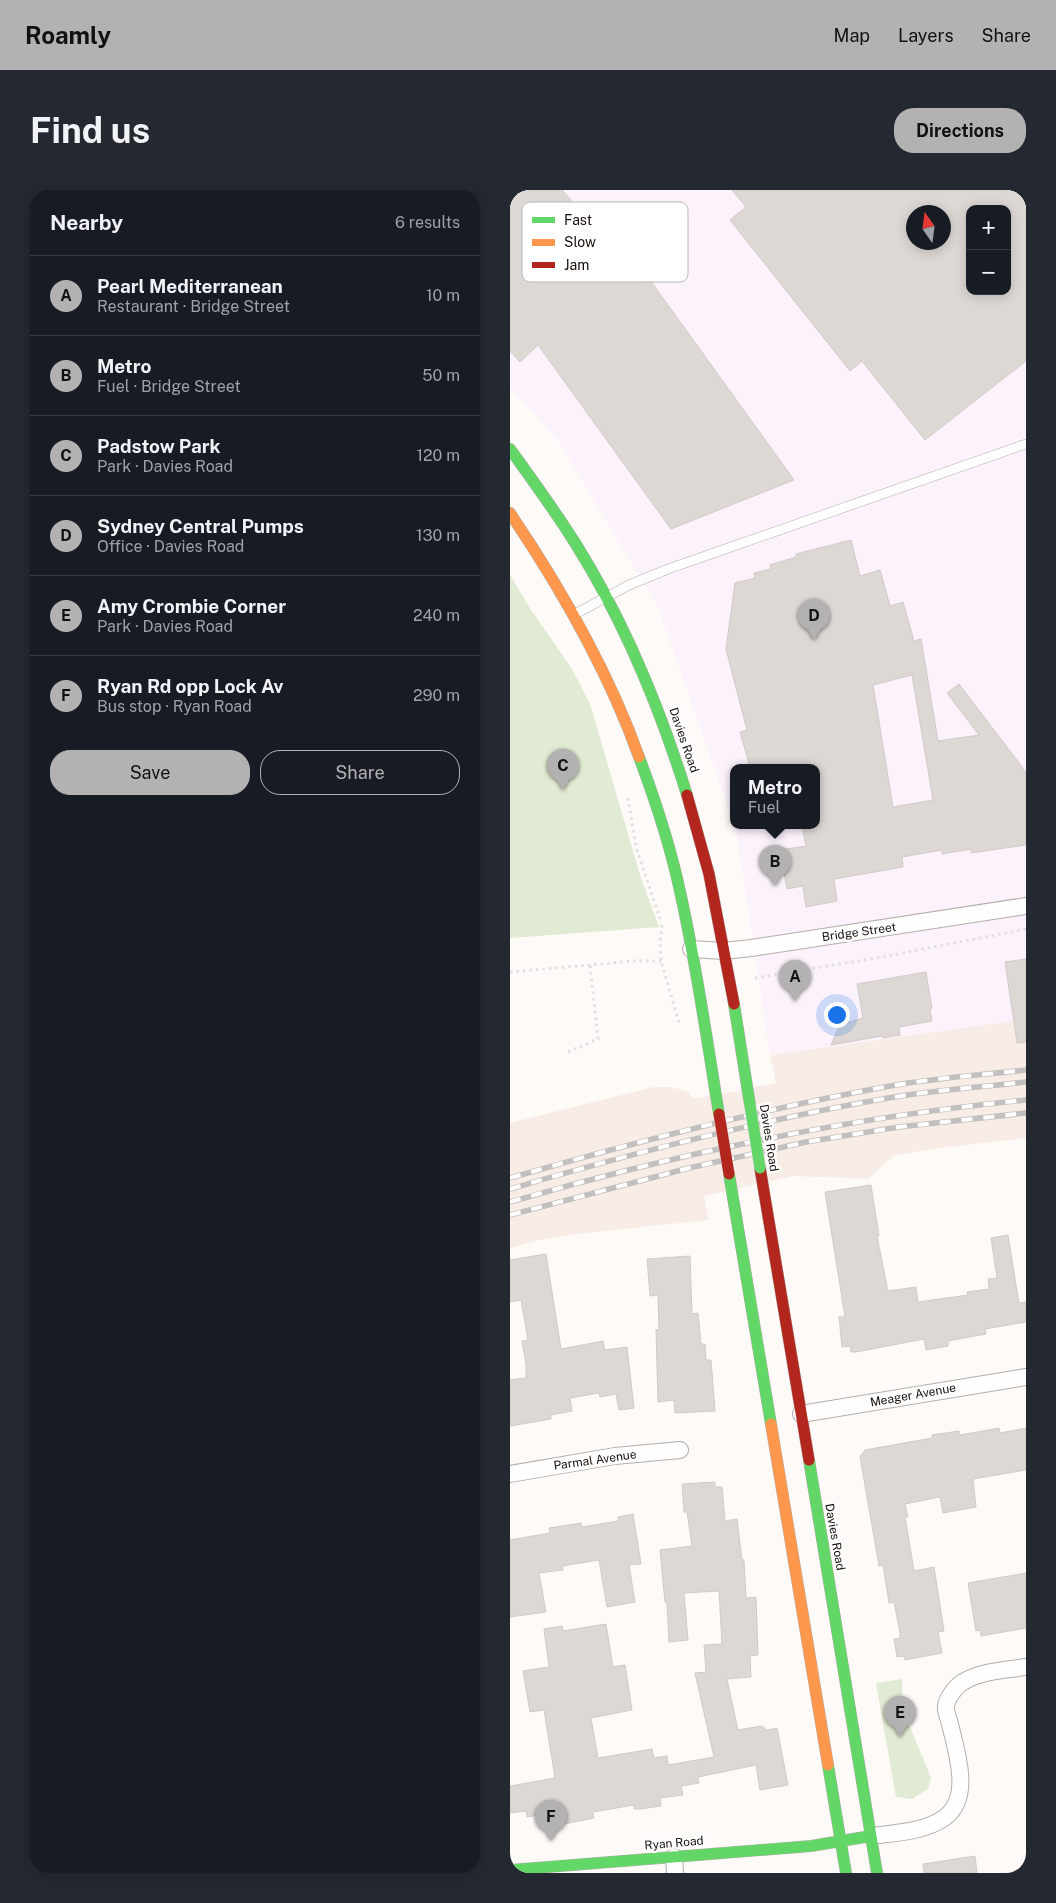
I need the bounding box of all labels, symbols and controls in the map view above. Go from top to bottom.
text: Roamly [25,21,111,49]
text: Map [834,25,870,46]
text: Layers [898,25,954,46]
text: Share [982,25,1031,46]
button: Directions [894,108,1026,153]
text: Find us [30,110,150,151]
legend [522,202,688,282]
north arrow [906,205,951,250]
map controls [966,205,1011,295]
button: + [966,205,1011,250]
text: Nearby [50,210,123,235]
text: Fast [564,212,592,228]
text: 6 results [395,213,460,232]
text: Slow [564,234,596,250]
button: − [966,250,1011,295]
text: Jam [564,257,589,273]
text: Pearl Mediterranean [97,275,283,297]
text: A [60,286,72,305]
text: 10 m [426,286,460,305]
text: Restaurant · Bridge Street [97,297,290,316]
text: Metro [97,355,151,377]
text: B [61,366,71,385]
text: 50 m [422,366,460,385]
text: Fuel · Bridge Street [97,377,241,396]
text: Padstow Park [97,435,221,457]
text: C [60,446,72,465]
text: 120 m [416,446,460,465]
text: Park · Davies Road [97,457,233,476]
text: Sydney Central Pumps [97,515,304,537]
text: D [60,526,72,545]
text: 130 m [416,526,460,545]
text: Office · Davies Road [97,537,244,556]
text: Amy Crombie Corner [97,595,286,617]
pin: D [798,599,830,640]
text: E [61,606,71,625]
text: 240 m [413,606,460,625]
text: Park · Davies Road [97,617,233,636]
text: Ryan Rd opp Lock Av [97,675,283,697]
text: F [61,686,71,705]
text: 290 m [413,686,460,705]
text: Bus stop · Ryan Road [97,697,252,716]
street label: Davies Road [666,706,702,774]
pin: C [547,749,579,790]
button: Save [50,750,250,795]
button: Share [260,750,460,795]
popup [730,764,820,829]
text: Metro [748,776,802,798]
text: Fuel [748,798,780,817]
pin: B [759,845,791,886]
street label: Bridge Street [821,920,897,944]
pin: A [779,960,811,1001]
your location [824,1002,850,1028]
street label: Davies Road [757,1103,781,1173]
street label: Meager Avenue [869,1381,957,1409]
street label: Parmal Avenue [553,1447,638,1473]
street label: Davies Road [822,1502,848,1572]
pin: E [884,1696,916,1737]
pin: F [535,1800,567,1841]
street label: Ryan Road [644,1833,704,1853]

